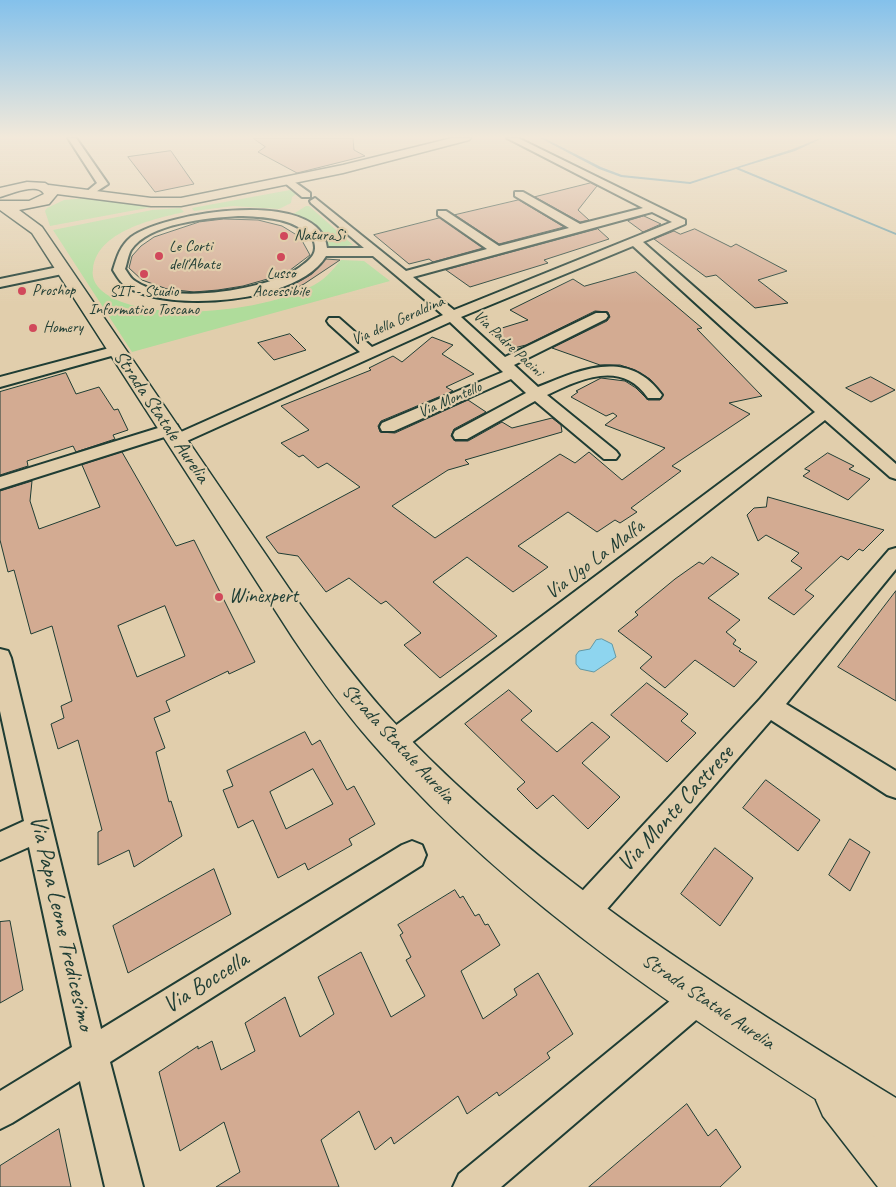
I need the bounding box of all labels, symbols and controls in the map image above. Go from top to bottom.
place label: NaturaSì [294,226,345,246]
marker: NaturaSì [278,230,290,242]
place label: Le Corti dell'Abate [169,237,220,275]
marker: Le Corti dell'Abate [153,250,165,262]
marker: Lusso Accessibile [275,251,287,263]
place label: Lusso Accessibile [253,264,309,302]
marker: SIT - Studio Informatico Toscano [138,268,150,280]
place label: Proshop [32,281,75,301]
place label: SIT - Studio Informatico Toscano [89,282,199,320]
marker: Proshop [16,285,28,297]
street label: Via della Geraldina [349,292,447,350]
street label: Via Padre Pacini [469,307,547,381]
place label: Homery [43,318,83,338]
marker: Homery [27,322,39,334]
street label: Strada Statale Aurelia [108,346,214,488]
street label: Via Montello [415,378,485,422]
street label: Via Ugo La Malfa [541,515,649,605]
place label: Winexpert [229,585,298,609]
marker: Winexpert [213,591,225,603]
street label: Strada Statale Aurelia [336,679,460,809]
street label: Via Monte Castrese [612,740,740,878]
street label: Via Papa Leone Tredicesimo [22,813,100,1033]
street label: Via Boccella [158,946,254,1020]
street label: Strada Statale Aurelia [637,949,779,1055]

